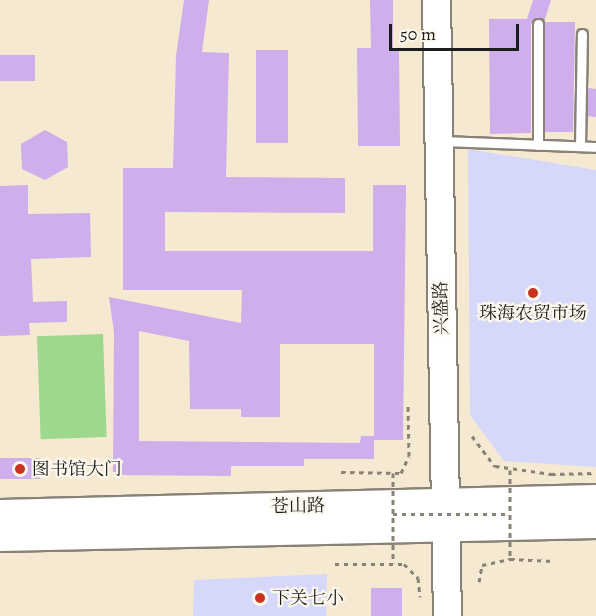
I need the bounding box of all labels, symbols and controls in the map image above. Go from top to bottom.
scale bar [392,12,522,50]
text: 50 m [400,22,436,46]
street label: 兴盛路 [430,281,452,335]
marker: 珠海农贸市场 [526,286,540,300]
place label: 珠海农贸市场 [479,302,587,324]
place label: 图书馆大门 [32,458,122,480]
marker: 图书馆大门 [13,462,27,476]
street label: 苍山路 [271,495,325,517]
place label: 下关七小 [272,587,344,609]
marker: 下关七小 [253,591,267,605]

